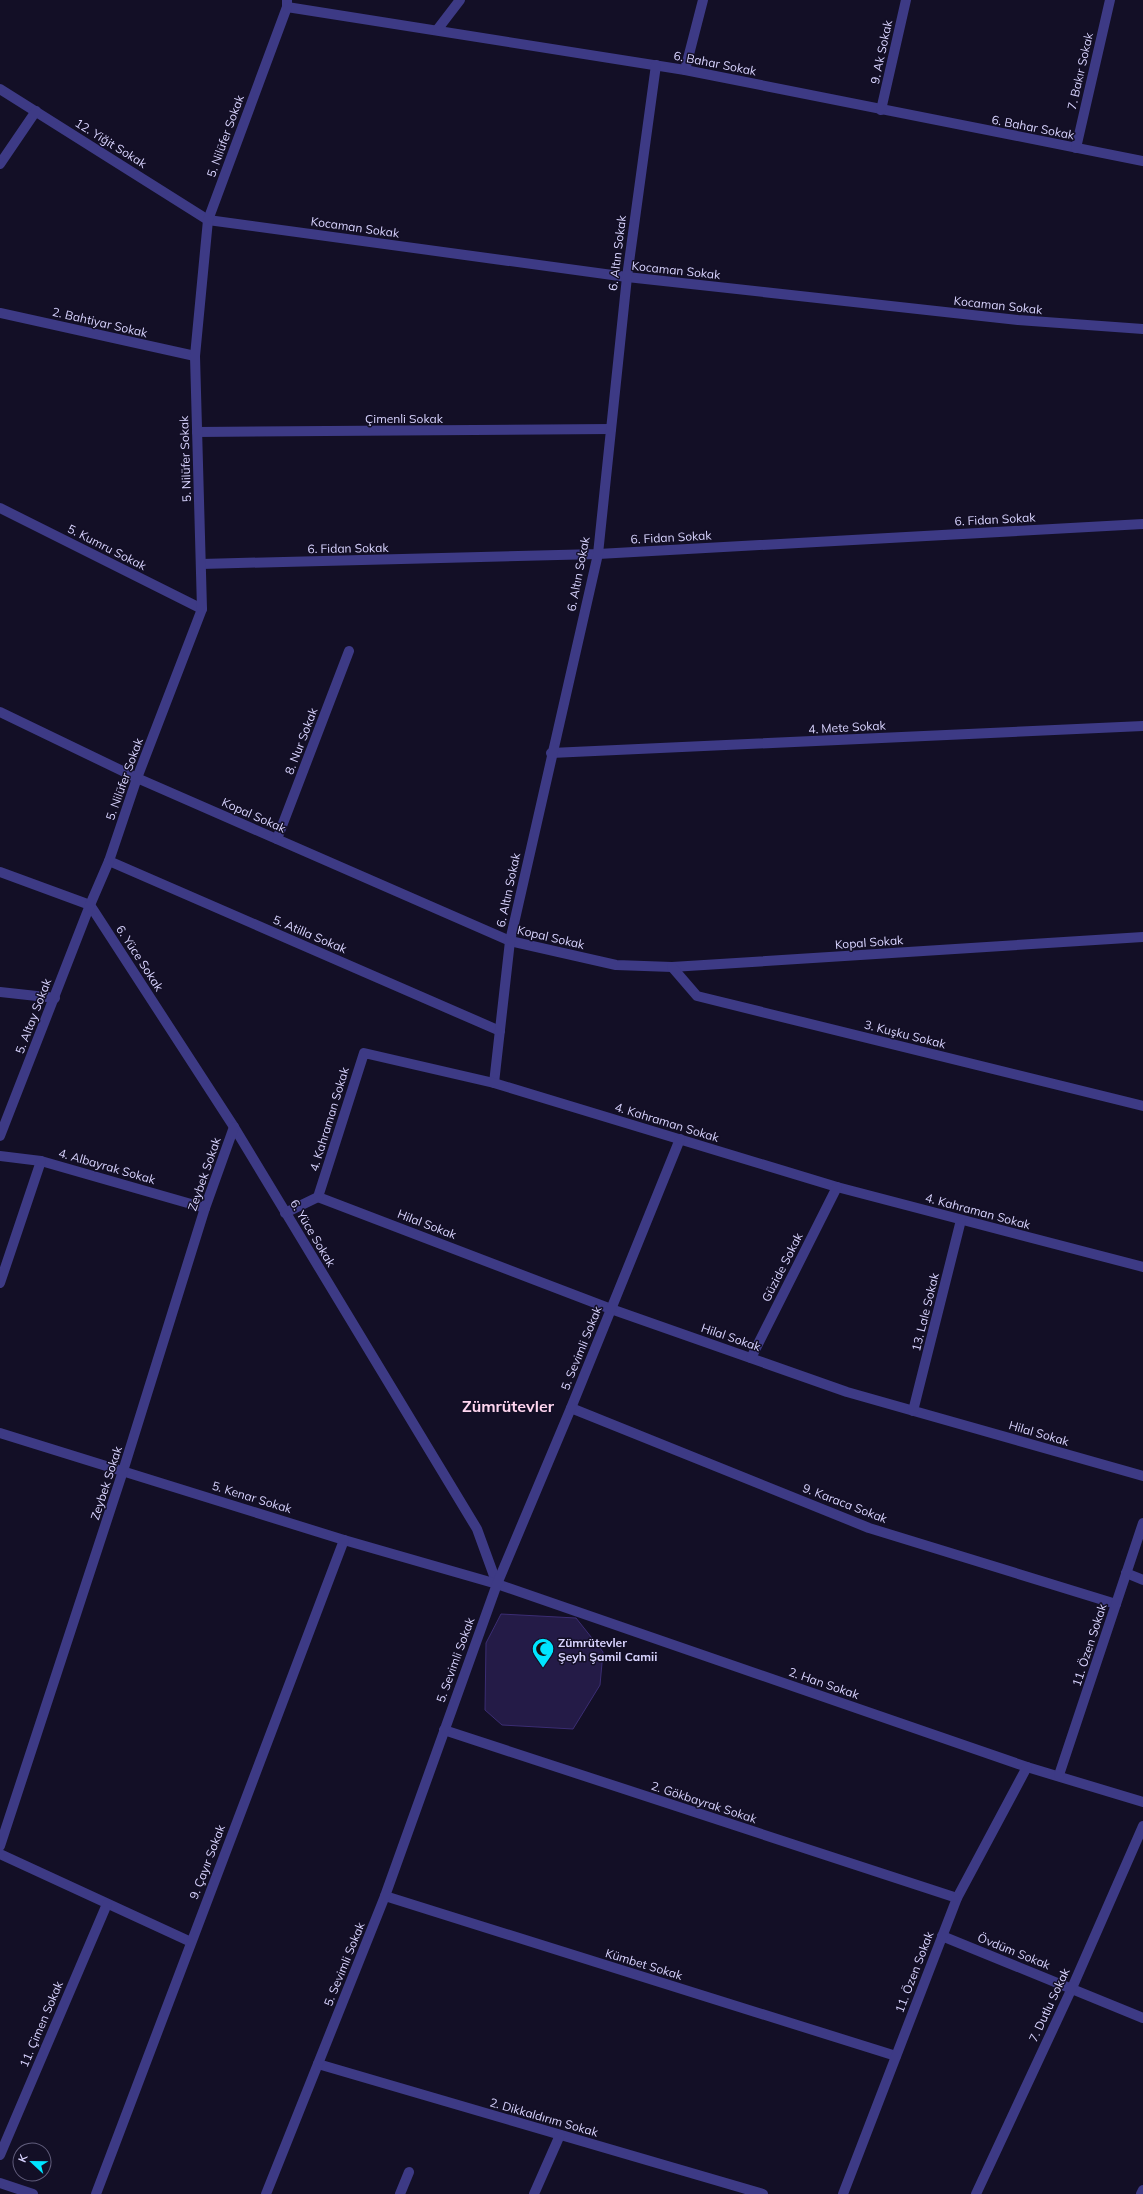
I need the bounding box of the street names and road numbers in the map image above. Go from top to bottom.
street label: 9. Ak Sokak [867,18,895,85]
street label: 7. Bakır Sokak [1064,30,1096,111]
street label: 6. Bahar Sokak [672,48,758,79]
street label: 5. Nilüfer Sokak [203,92,247,179]
street label: 6. Bahar Sokak [990,112,1076,143]
street label: 12. Yiğit Sokak [72,115,150,171]
street label: Kocaman Sokak [310,213,401,241]
street label: 6. Altın Sokak [605,214,629,292]
street label: Kocaman Sokak [631,258,722,282]
street label: Kocaman Sokak [953,293,1044,317]
street label: 2. Bahtiyar Sokak [51,304,150,340]
street label: Çimenli Sokak [365,411,444,426]
street label: 5. Nilüfer Sokak [176,415,194,502]
street label: 6. Fidan Sokak [954,509,1037,529]
street label: 5. Kumru Sokak [65,521,150,574]
street label: 6. Fidan Sokak [630,527,713,547]
street label: 6. Altın Sokak [563,535,593,613]
street label: 6. Fidan Sokak [307,540,389,556]
street label: 8. Nur Sokak [281,705,321,776]
street label: 4. Mete Sokak [808,717,887,737]
street label: 5. Nilüfer Sokak [102,735,146,822]
street label: Kopal Sokak [220,794,289,836]
street label: 6. Altın Sokak [493,851,523,929]
street label: 5. Atilla Sokak [271,912,350,957]
street label: 6. Yüce Sokak [113,922,167,995]
street label: Kopal Sokak [516,922,587,952]
street label: Kopal Sokak [834,932,905,952]
street label: 5. Altay Sokak [12,975,55,1056]
street label: 3. Kuşku Sokak [863,1017,948,1052]
street label: 4. Kahraman Sokak [306,1064,352,1173]
street label: 4. Kahraman Sokak [613,1099,722,1145]
street label: Zeybek Sokak [184,1135,224,1213]
street label: 4. Albayrak Sokak [57,1145,158,1187]
street label: 4. Kahraman Sokak [924,1190,1033,1232]
street label: 6. Yüce Sokak [287,1197,339,1270]
street label: Hilal Sokak [395,1206,459,1242]
street label: Güzide Sokak [758,1229,806,1304]
street label: 13. Lale Sokak [908,1270,942,1353]
street label: 5. Sevimli Sokak [557,1303,605,1392]
street label: Hilal Sokak [699,1320,763,1354]
street label: Hilal Sokak [1007,1417,1072,1449]
street label: Zeybek Sokak [87,1443,125,1522]
street label: 5. Kenar Sokak [210,1478,294,1516]
street label: 9. Karaca Sokak [801,1480,890,1526]
street label: 11. Özen Sokak [1069,1601,1110,1688]
street label: 5. Sevimli Sokak [433,1615,478,1705]
street label: 2. Han Sokak [787,1664,862,1702]
street label: 2. Gökbayrak Sokak [649,1778,760,1826]
street label: 9. Çayır Sokak [186,1822,228,1901]
street label: 5. Sevimli Sokak [320,1919,368,2008]
street label: 11. Özen Sokak [892,1928,937,2015]
street label: Övdüm Sokak [975,1930,1053,1973]
street label: Kümbet Sokak [604,1945,685,1983]
street label: 7. Dutlu Sokak [1025,1965,1073,2044]
street label: 11. Çimen Sokak [16,1978,66,2069]
street label: 2. Dikkaldırım Sokak [488,2094,601,2140]

